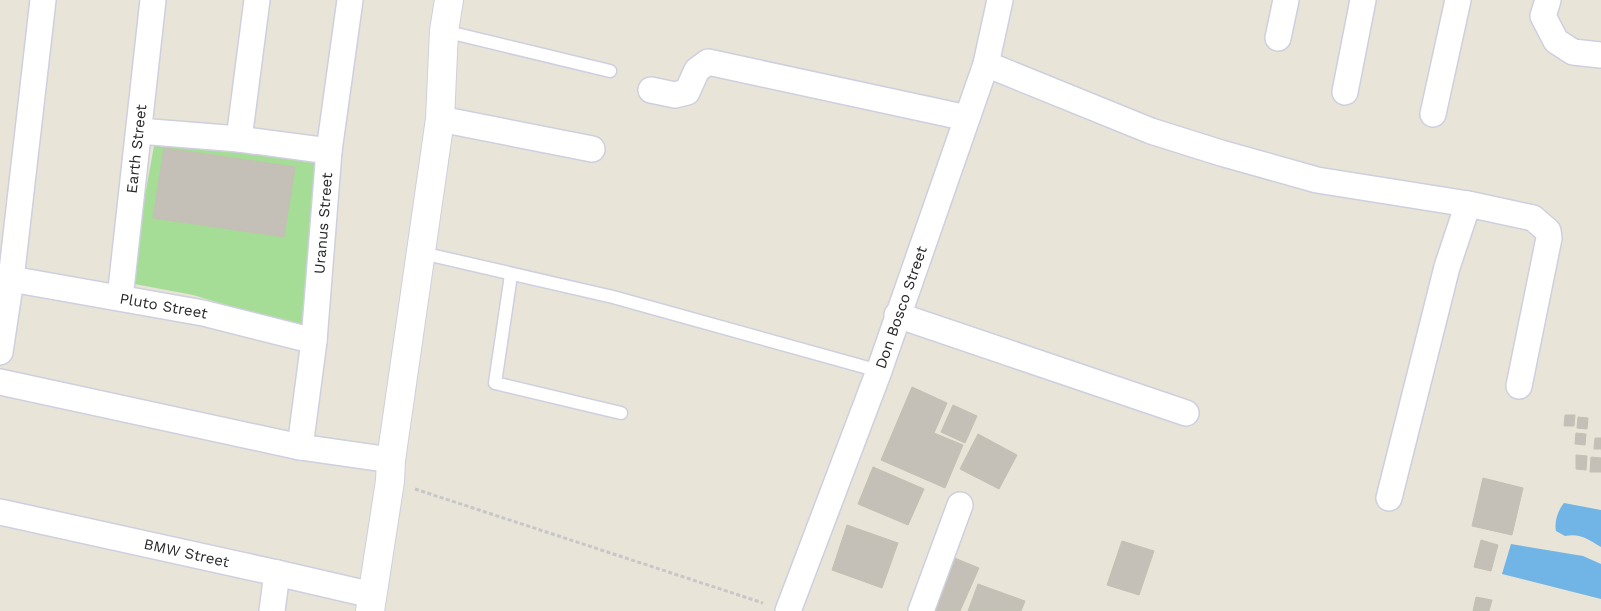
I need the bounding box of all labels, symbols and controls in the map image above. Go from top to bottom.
street label: Earth Street [123,103,150,194]
street label: Uranus Street [310,171,336,275]
street label: Don Bosco Street [871,243,931,371]
street label: Pluto Street [118,289,210,323]
street label: BMW Street [142,535,232,571]

